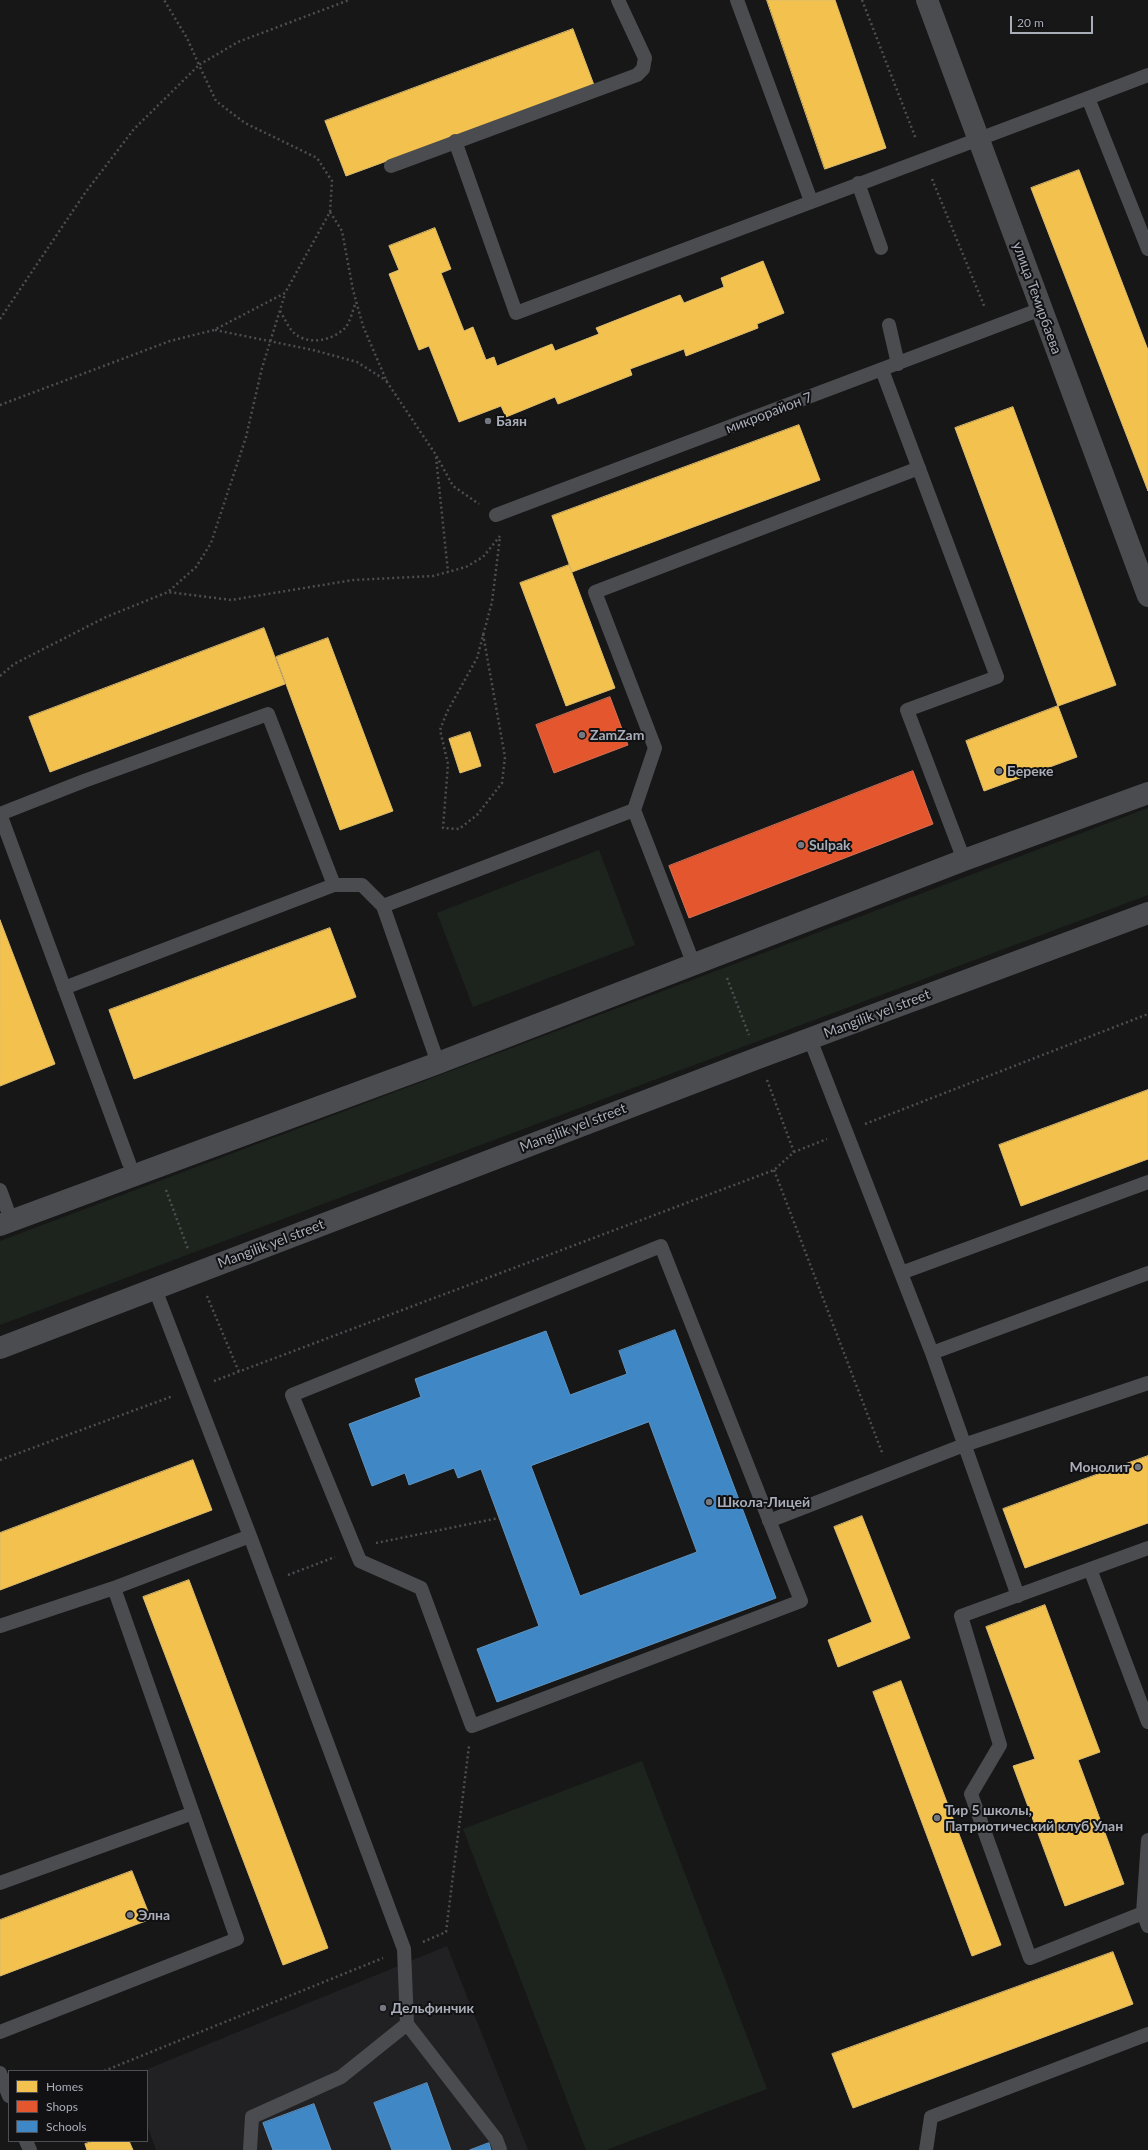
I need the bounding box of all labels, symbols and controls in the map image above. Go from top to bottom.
scale bar [1012,8,1095,34]
text: 20 m [1017,15,1044,30]
street label: улица Темирбаева [1009,240,1065,356]
street label: микрорайон 7 [723,389,815,437]
place label: Баян [496,413,527,429]
marker: Баян [483,416,493,426]
place label: ZamZam [590,727,644,743]
marker: ZamZam [577,730,587,740]
place label: Береке [1007,763,1054,779]
marker: Береке [994,766,1004,776]
place label: Sulpak [809,837,850,853]
marker: Sulpak [796,840,806,850]
street label: Mangilik yel street [821,986,933,1042]
street label: Mangilik yel street [517,1100,629,1156]
street label: Mangilik yel street [215,1216,327,1272]
place label: Монолит [1069,1459,1130,1475]
marker: Монолит [1133,1462,1143,1472]
place label: Школа-Лицей [717,1494,810,1510]
marker: Школа-Лицей [704,1497,714,1507]
place label: Тир 5 школы, Патриотический клуб Улан [945,1802,1123,1834]
marker: Тир 5 школы, Патриотический клуб Улан [932,1813,942,1823]
place label: Элна [138,1907,170,1923]
marker: Элна [125,1910,135,1920]
place label: Дельфинчик [391,2000,474,2016]
marker: Дельфинчик [378,2003,388,2013]
legend [8,2070,148,2142]
text: Homes [46,2079,83,2094]
text: Shops [46,2099,78,2114]
text: Schools [46,2119,87,2134]

